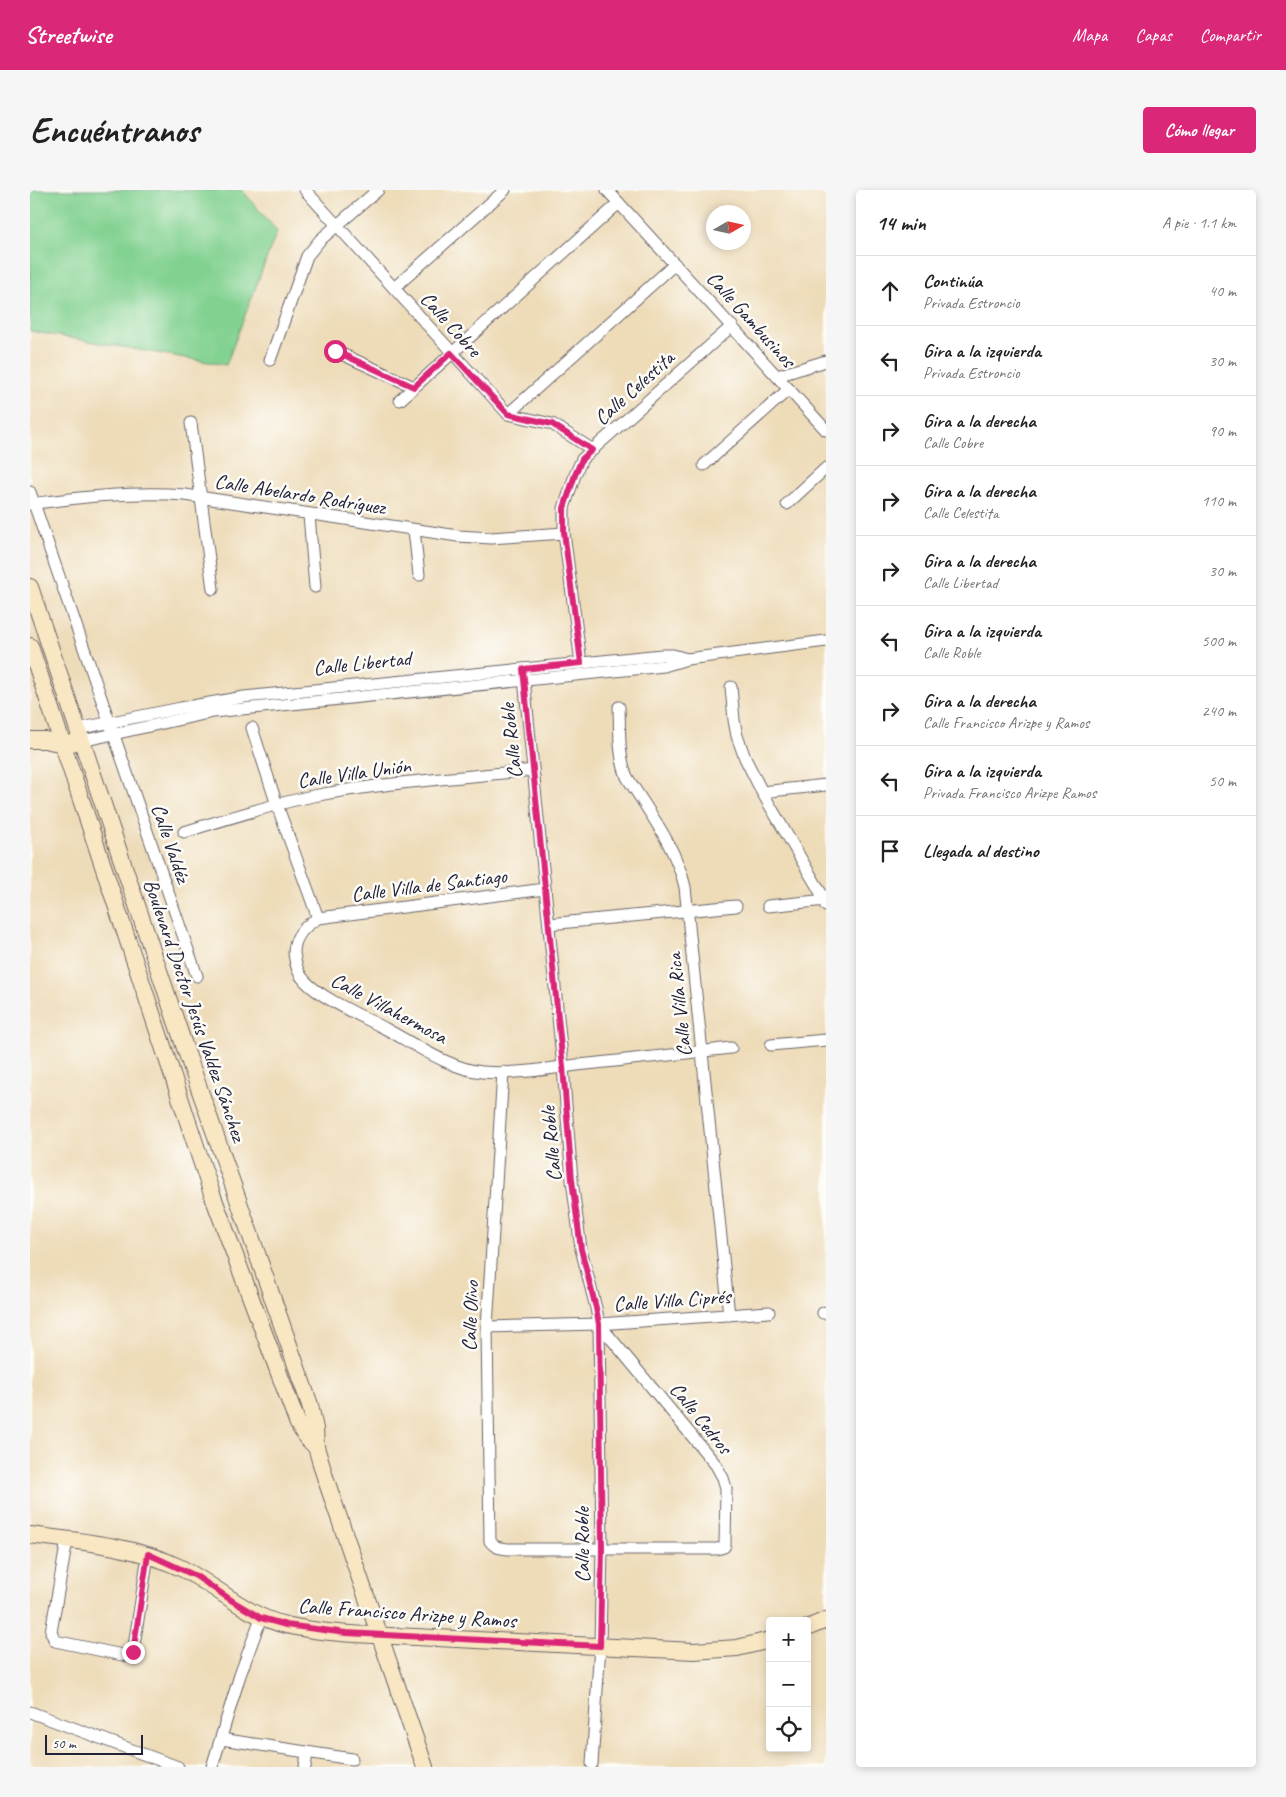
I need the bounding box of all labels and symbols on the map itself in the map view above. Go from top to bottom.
north arrow [706,205,751,250]
street label: Calle Gambusinos [701,265,802,374]
street label: Calle Cobre [415,286,489,364]
route start [324,340,347,363]
street label: Calle Celestita [589,344,681,431]
street label: Calle Abelardo Rodríguez [213,468,390,521]
street label: Calle Libertad [312,645,415,681]
street label: Calle Roble [494,700,528,780]
street label: Calle Villa Unión [296,752,413,794]
street label: Calle Valdéz [145,800,197,888]
street label: Calle Villa de Santiago [350,862,510,907]
street label: Boulevard Doctor Jesús Valdez Sánchez [138,875,253,1147]
street label: Calle Villa Rica [660,950,697,1058]
street label: Calle Villahermosa [326,966,453,1050]
street label: Calle Roble [535,1103,567,1183]
street label: Calle Olivo [456,1279,484,1352]
street label: Calle Villa Ciprés [613,1283,733,1317]
street label: Calle Cedros [664,1377,739,1461]
street label: Calle Roble [569,1505,595,1583]
street label: Calle Francisco Arizpe y Ramos [297,1592,519,1634]
route end [122,1641,145,1664]
scale bar [45,1732,142,1755]

